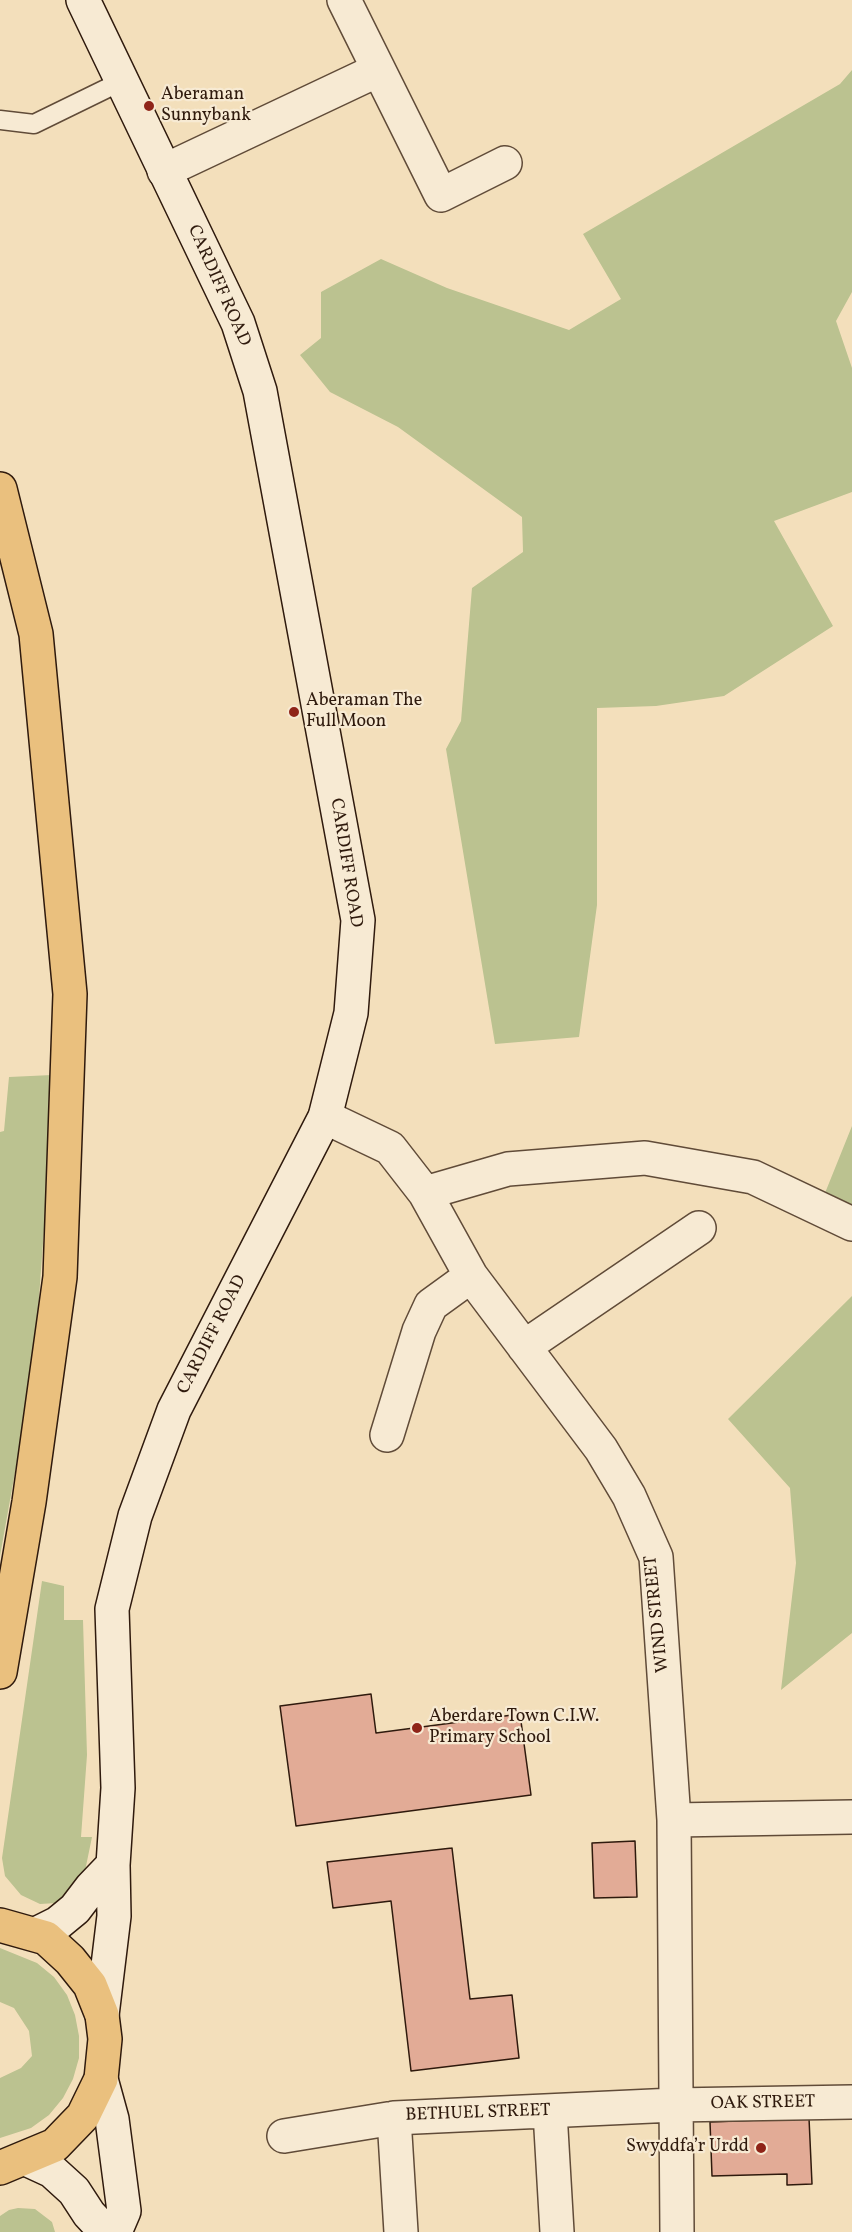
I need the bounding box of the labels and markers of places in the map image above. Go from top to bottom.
place label: Aberaman Sunnybank [161,85,251,128]
marker: Aberaman Sunnybank [142,99,156,113]
place label: Aberaman The Full Moon [306,691,422,734]
marker: Aberaman The Full Moon [287,705,301,719]
place label: Aberdare Town C.I.W. Primary School [429,1707,599,1750]
marker: Aberdare Town C.I.W. Primary School [410,1721,424,1735]
place label: Swyddfa’r Urdd [626,2137,749,2159]
marker: Swyddfa’r Urdd [754,2141,768,2155]

